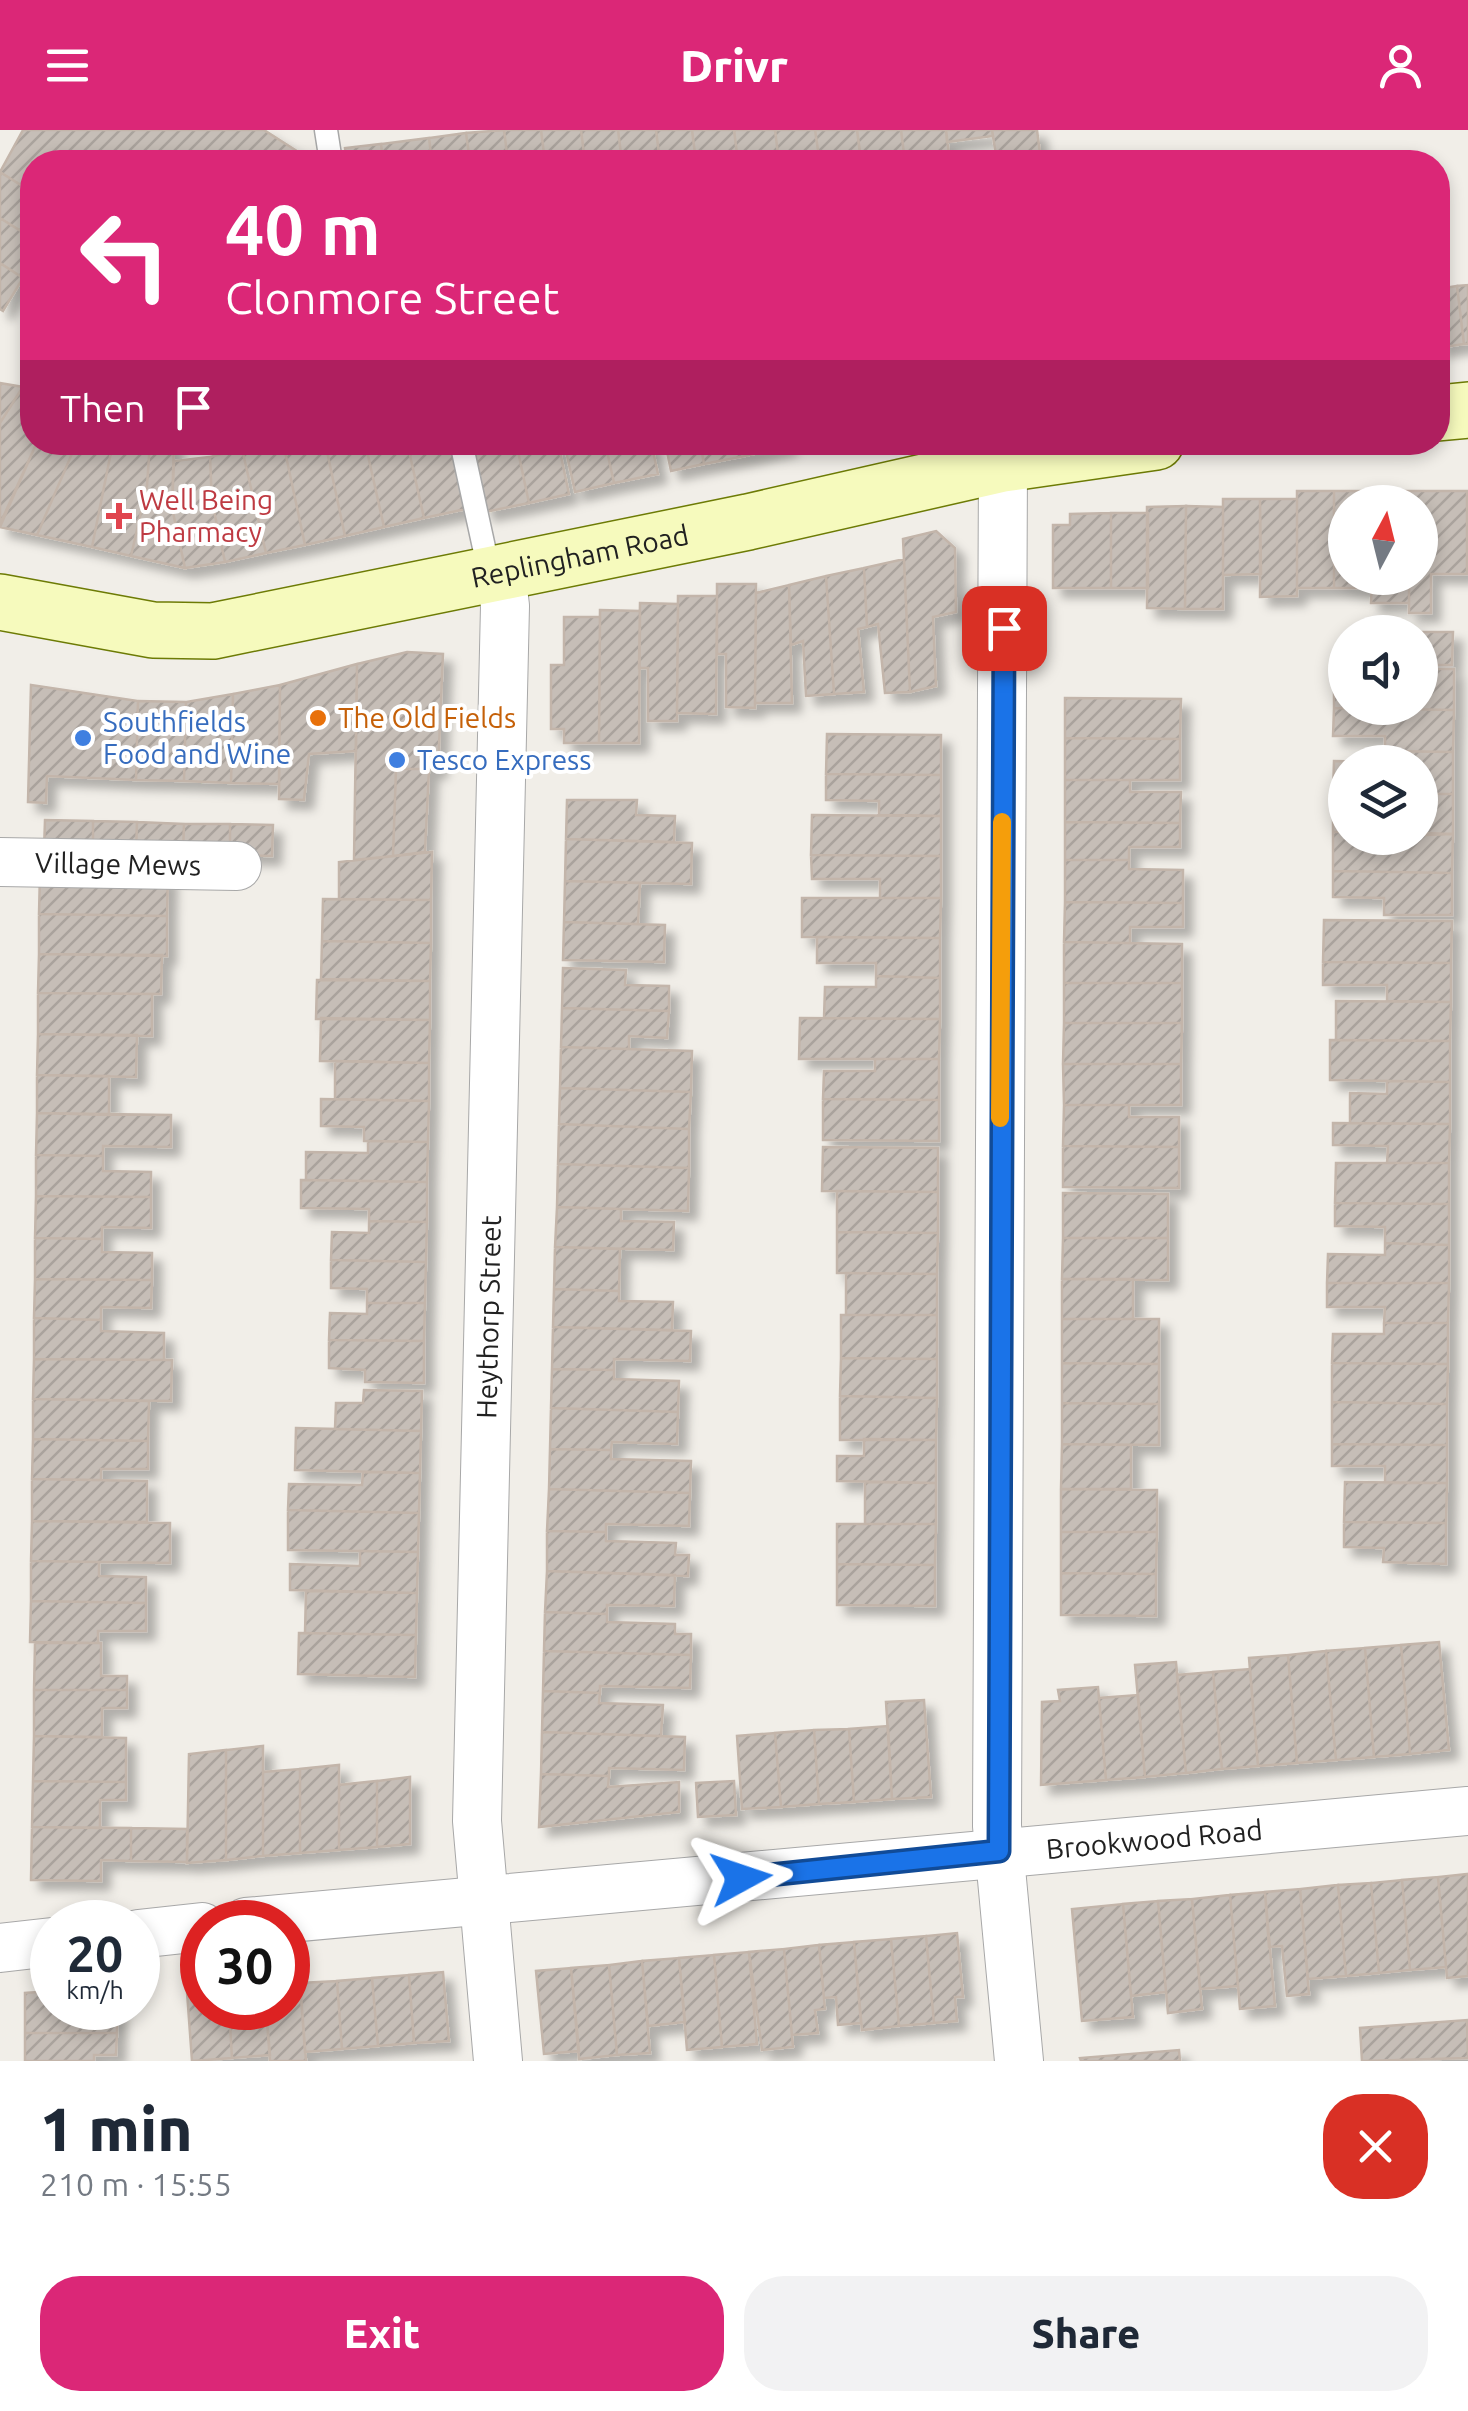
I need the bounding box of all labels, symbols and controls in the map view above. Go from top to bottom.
icon: menu [40,38,95,93]
icon: person [1373,38,1428,93]
text: Drivr [680,40,788,91]
icon: left [60,190,190,320]
text: 40 m [225,190,381,268]
text: Clonmore Street [225,272,559,323]
icon: arrive [166,380,221,435]
text: Then [60,387,146,429]
place label: Well Being Pharmacy [139,484,273,547]
north arrow [1328,485,1438,595]
map controls [1328,485,1438,855]
marker: Well Being Pharmacy [108,505,130,527]
street label: Replingham Road [468,518,691,593]
pin [962,586,1047,671]
icon: arrive [977,601,1032,656]
button: sound [1328,615,1438,725]
place label: The Old Fields [338,702,516,733]
place label: Southfields Food and Wine [103,706,291,769]
marker: The Old Fields [307,707,329,729]
marker: Southfields Food and Wine [72,727,94,749]
place label: Tesco Express [417,744,591,775]
button: layers [1328,745,1438,855]
marker: Tesco Express [386,749,408,771]
street label: Village Mews [35,847,201,880]
street label: Heythorp Street [470,1215,506,1419]
street label: Brookwood Road [1045,1814,1264,1864]
position arrow [689,1826,793,1930]
speed limit sign: 30 [180,1900,310,2030]
text: 20 [67,1925,123,1981]
text: km/h [66,1976,124,2004]
button: close [1323,2094,1428,2199]
text: 1 min [40,2095,193,2162]
text: 210 m · 15:55 [40,2166,232,2202]
button: Exit [40,2276,724,2391]
button: Share [744,2276,1428,2391]

